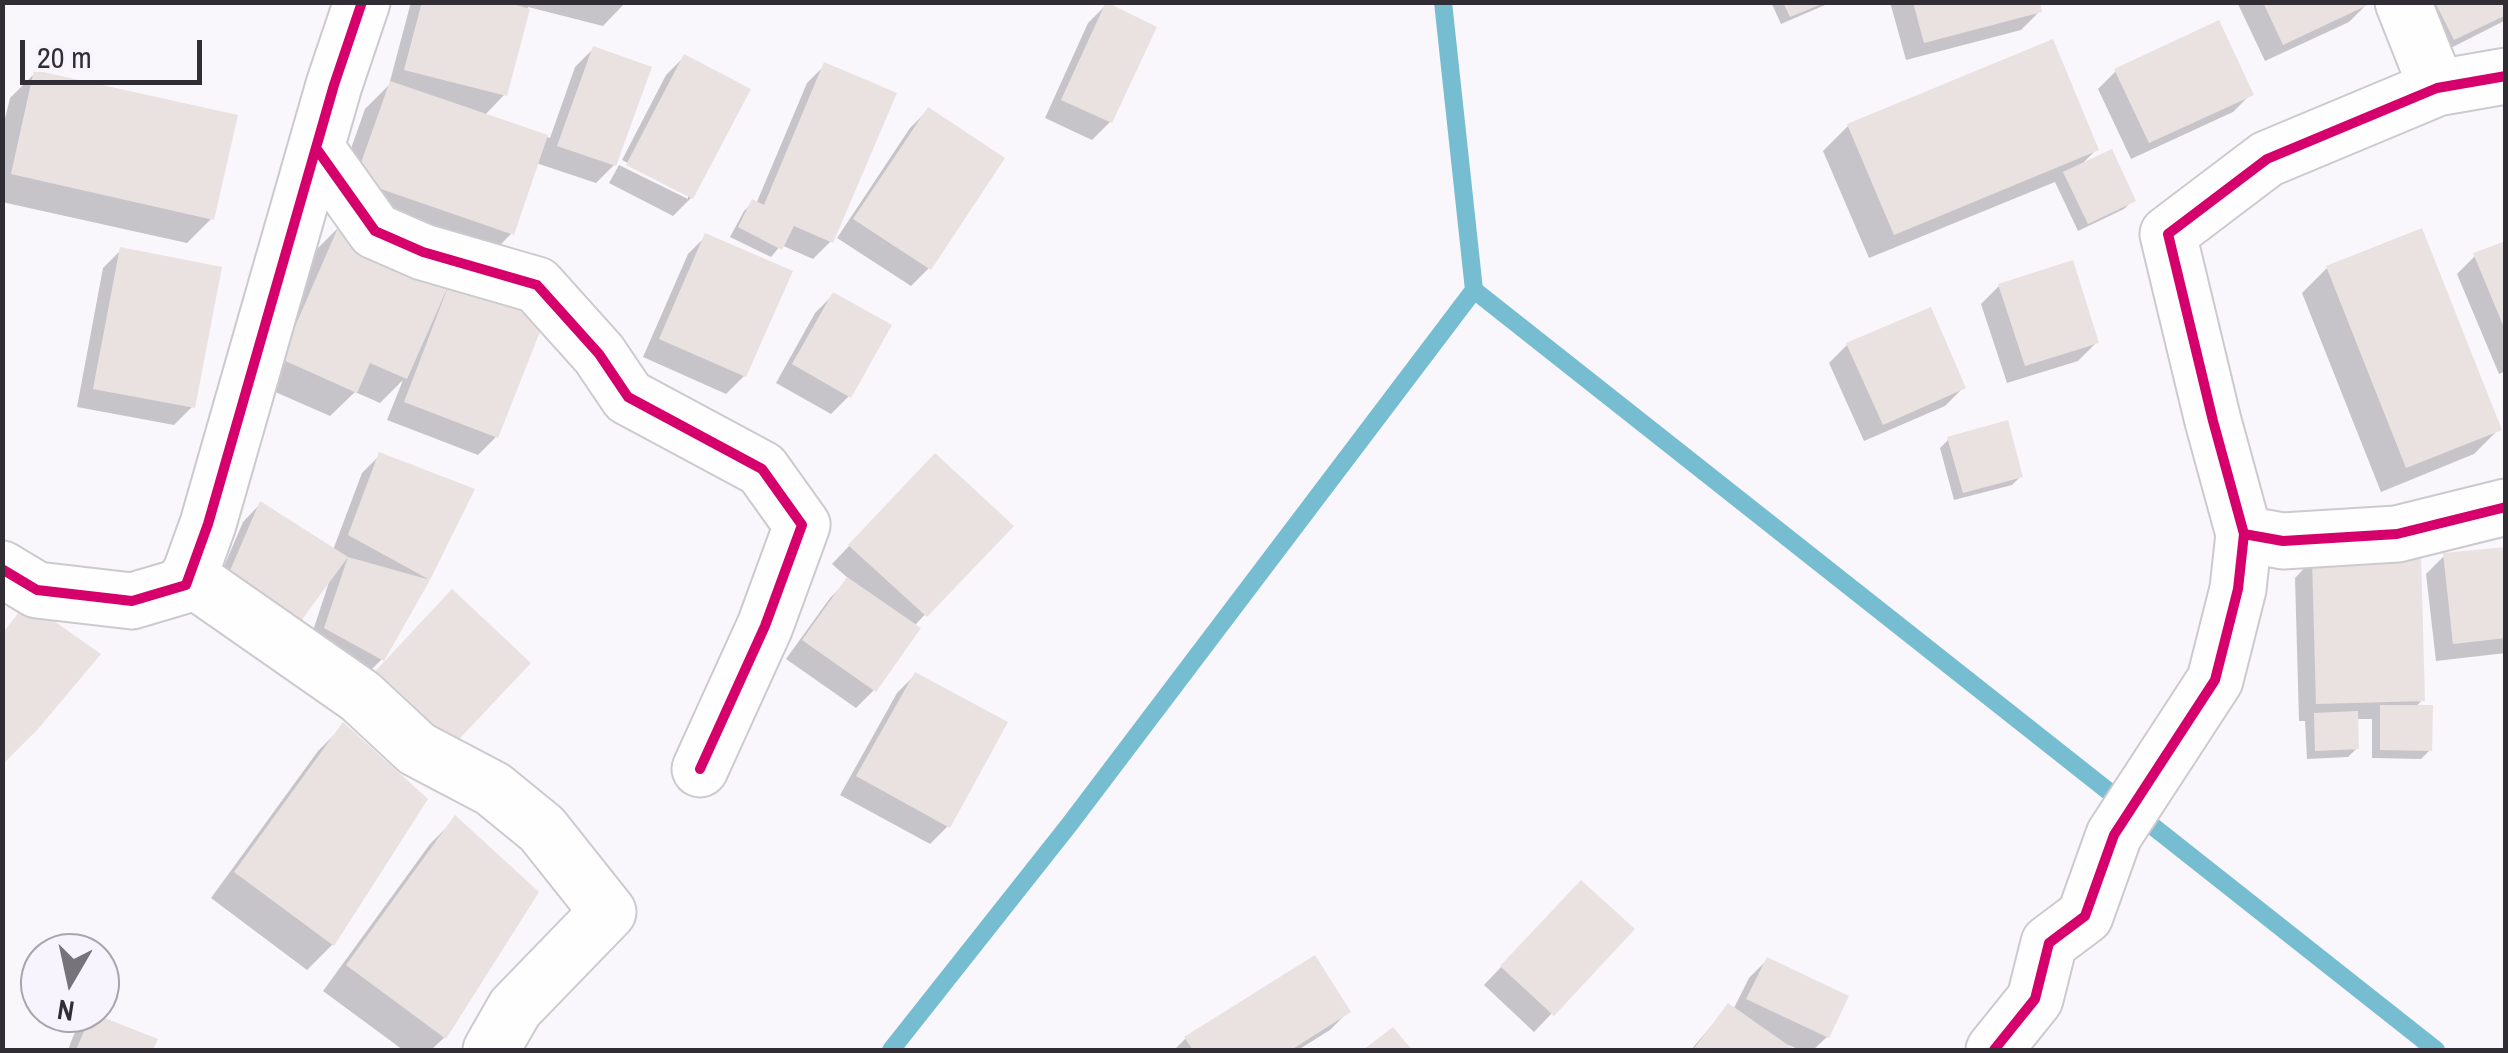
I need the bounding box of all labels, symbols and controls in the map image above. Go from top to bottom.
scale bar [25,20,208,82]
text: 20 m [37,37,92,77]
north arrow [20,933,120,1033]
text: N [54,991,77,1031]

